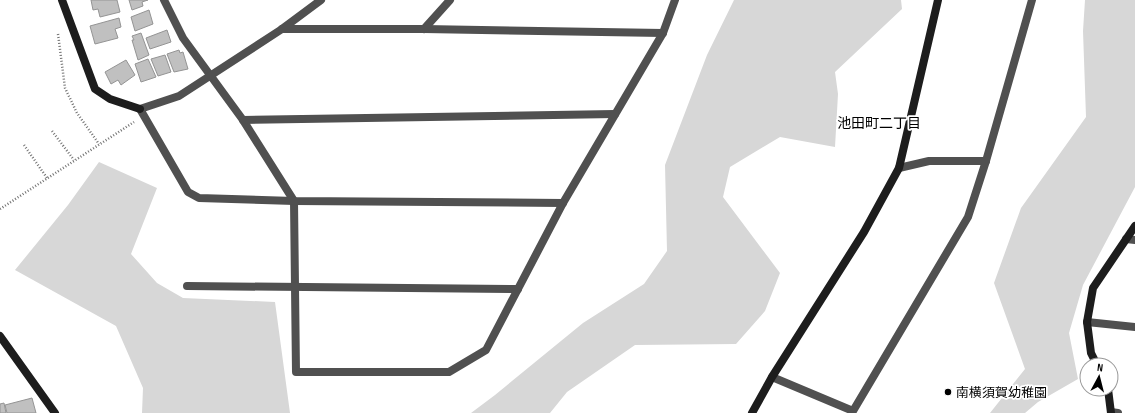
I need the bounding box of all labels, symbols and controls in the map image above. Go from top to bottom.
district label: 池田町二丁目 [837,115,921,132]
north arrow [1079,357,1119,397]
text: N [1096,361,1104,374]
place label: 南横須賀幼稚園 [956,385,1047,401]
marker: 南横須賀幼稚園 [943,387,953,397]

